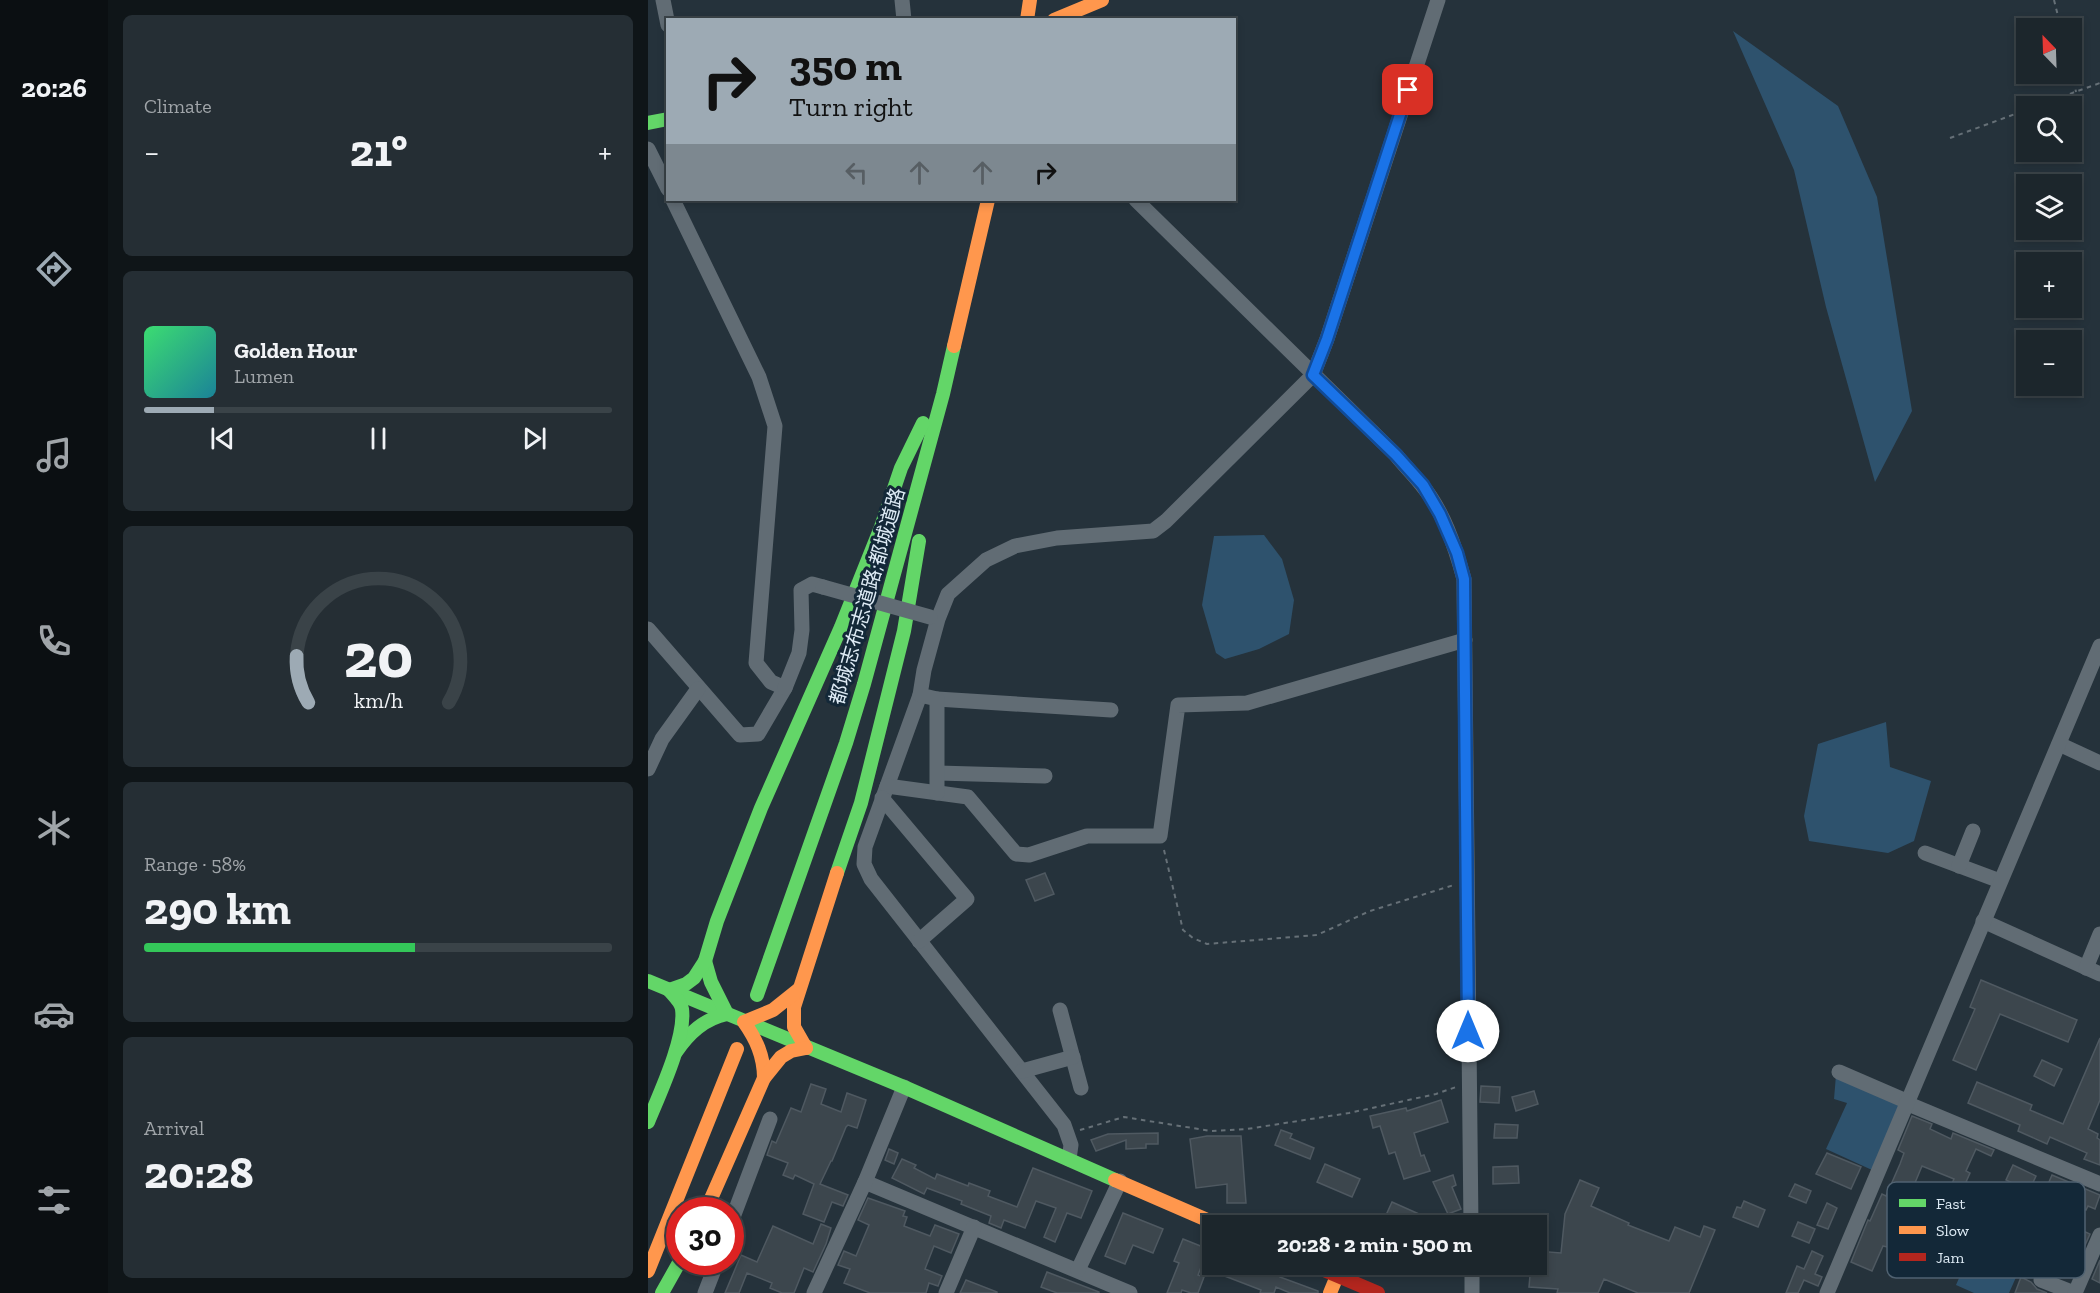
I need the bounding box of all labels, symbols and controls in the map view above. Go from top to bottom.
north arrow [2016,18,2082,84]
map controls [2016,18,2082,396]
text: 350 m [789,40,902,91]
icon: right [690,42,768,120]
pin [1382,64,1433,115]
text: 20:26 [21,72,87,104]
icon: arrive [1391,73,1424,106]
text: Turn right [789,91,913,123]
text: Climate [144,94,212,118]
button: search [2016,96,2082,162]
text: 21° [350,124,408,178]
text: − [144,132,159,171]
text: + [598,132,612,171]
icon: left [840,156,873,189]
icon: ahead [903,156,936,189]
icon: ahead [966,156,999,189]
icon: right [1029,156,1062,189]
button: layers [2016,174,2082,240]
icon: directions [33,248,75,290]
button: + [2016,252,2082,318]
button: − [2016,330,2082,396]
text: Golden Hour [234,337,358,364]
text: Lumen [234,364,294,388]
icon: previous [206,422,239,455]
icon: pause [362,422,395,455]
icon: next [518,422,551,455]
icon: music [33,434,75,476]
street label: 都城志布志道路;都城道路 [824,485,910,707]
text: 20 [343,619,413,694]
icon: phone [33,620,75,662]
text: km/h [354,689,402,714]
icon: climate [33,807,75,849]
text: Range · 58% [144,852,246,876]
text: 290 km [144,882,291,936]
icon: car [33,993,75,1035]
position arrow [1436,999,1500,1063]
text: Arrival [144,1116,204,1140]
text: 20:28 [144,1146,254,1200]
icon: filters [33,1179,75,1221]
legend [1887,1182,2085,1278]
text: Fast [1936,1194,1965,1213]
speed limit sign: 30 [666,1197,744,1275]
text: Slow [1936,1221,1970,1240]
text: 20:28 · 2 min · 500 m [1277,1231,1472,1258]
text: Jam [1936,1248,1965,1267]

